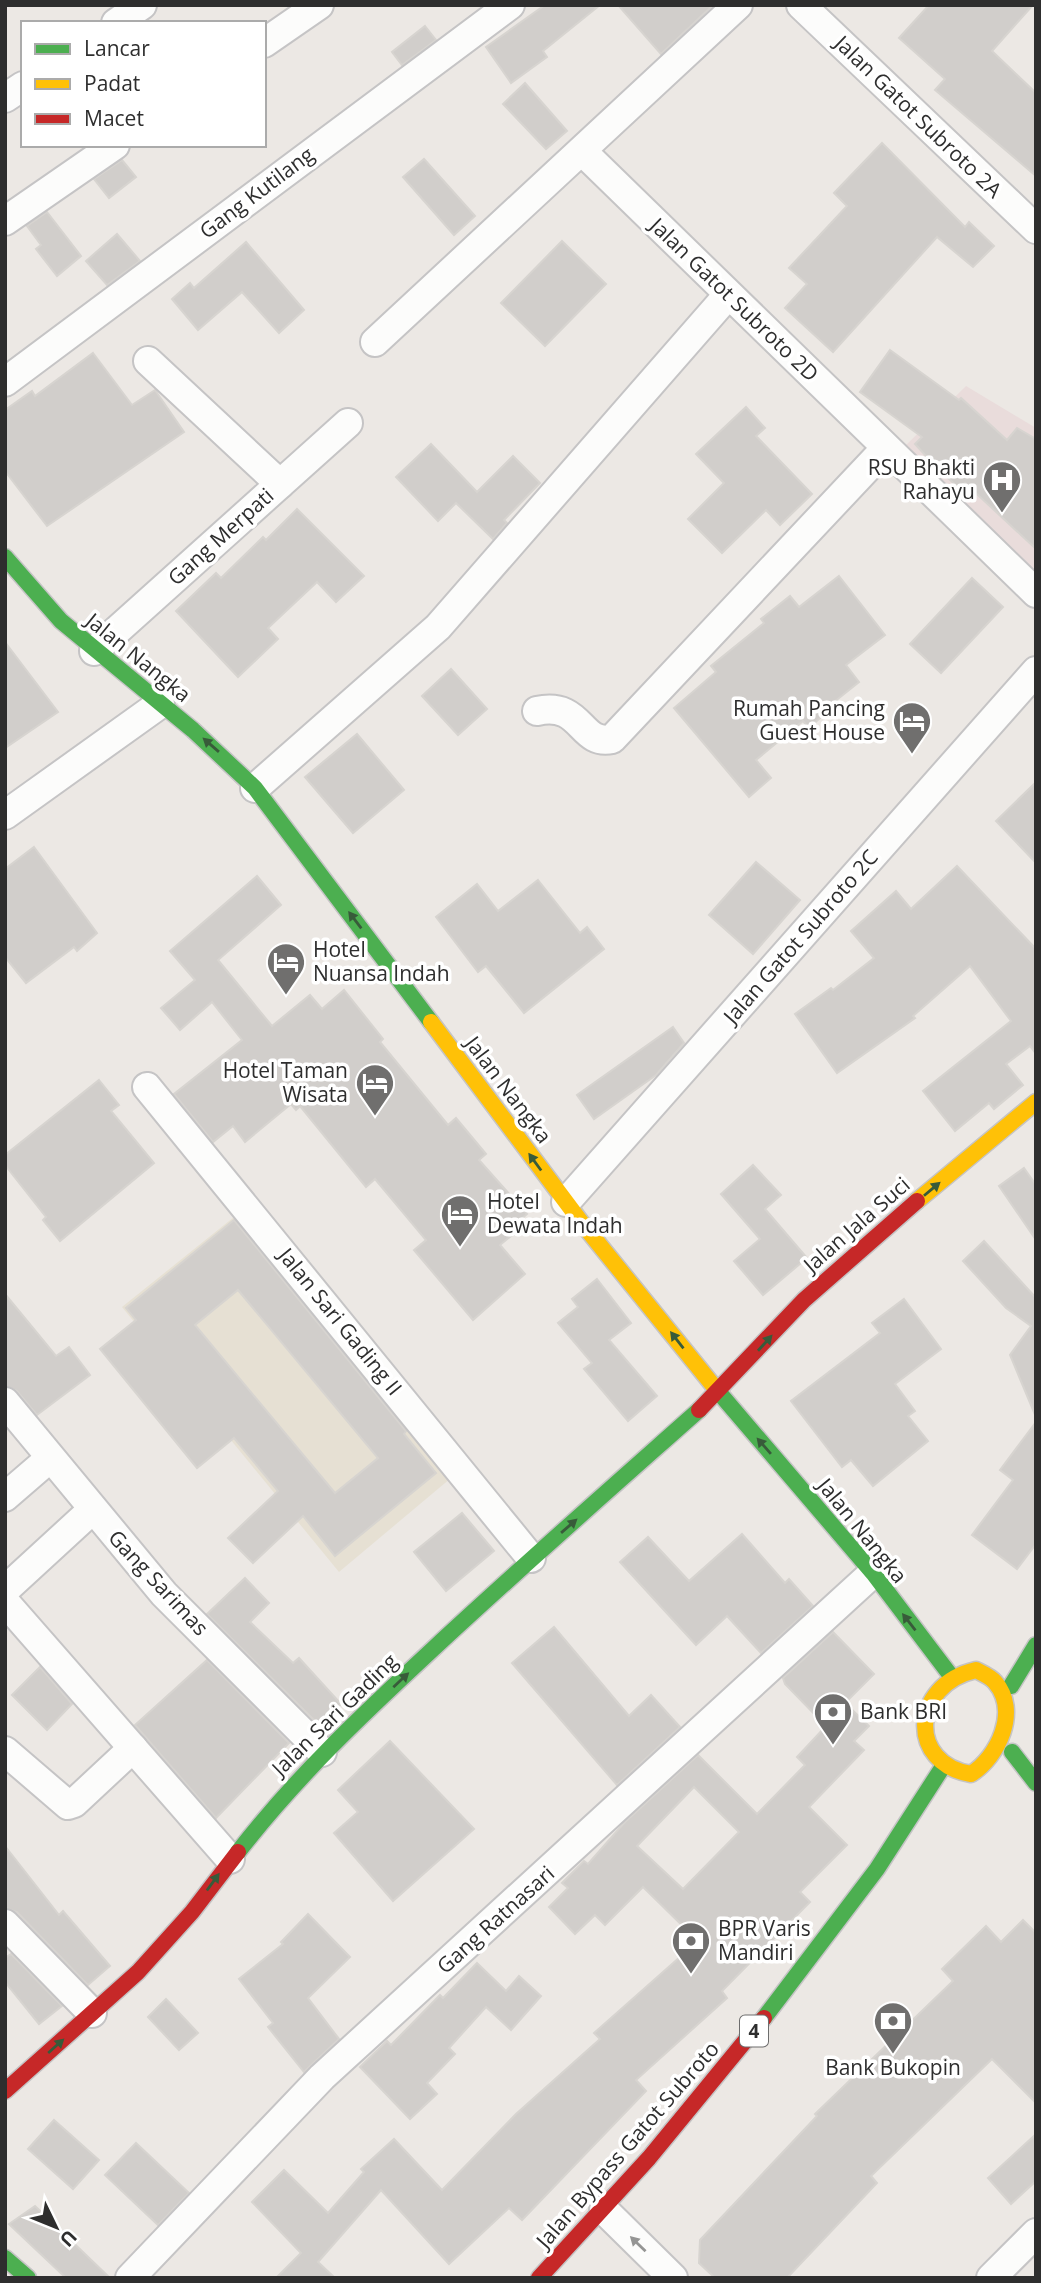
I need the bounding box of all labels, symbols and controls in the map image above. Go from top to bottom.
legend [21,21,266,147]
street label: Jalan Gatot Subroto 2A [828,28,1009,204]
text: Lancar [84,34,150,62]
text: Padat [84,69,140,97]
text: Macet [84,104,144,132]
street label: Gang Kutilang [193,140,319,244]
street label: Jalan Gatot Subroto 2D [643,210,825,387]
place label: RSU Bhakti Rahayu [868,453,975,505]
hospital icon: RSU Bhakti Rahayu [981,459,1023,514]
street label: Gang Merpati [161,481,279,591]
street label: Jalan Nangka [79,605,197,708]
place label: Rumah Pancing Guest House [733,694,885,746]
hotel icon: Rumah Pancing Guest House [891,700,933,755]
one-way arrow [202,737,220,753]
street label: Jalan Gatot Subroto 2C [716,843,884,1031]
one-way arrow [349,911,363,929]
place label: Hotel Nuansa Indah [313,935,450,987]
hotel icon: Hotel Nuansa Indah [265,941,307,996]
street label: Jalan Nangka [458,1029,558,1149]
place label: Hotel Taman Wisata [223,1056,348,1108]
hotel icon: Hotel Taman Wisata [354,1062,396,1117]
one-way arrow [529,1153,543,1171]
street label: Jalan Jala Suci [796,1170,915,1279]
one-way arrow [922,1181,940,1196]
place label: Hotel Dewata Indah [487,1187,623,1239]
hotel icon: Hotel Dewata Indah [439,1193,481,1248]
street label: Jalan Sari Gading II [271,1240,409,1401]
one-way arrow [669,1331,684,1349]
one-way arrow [757,1334,773,1352]
one-way arrow [757,1438,772,1455]
street label: Jalan Nangka [811,1471,914,1589]
one-way arrow [560,1519,577,1534]
street label: Gang Sarimas [103,1523,215,1641]
one-way arrow [902,1613,916,1631]
street label: Jalan Sari Gading [264,1647,403,1783]
one-way arrow [392,1672,409,1688]
bank icon: Bank BRI [812,1691,854,1746]
place label: Bank BRI [860,1697,947,1725]
street label: Gang Ratnasari [431,1859,560,1979]
one-way arrow [206,1873,220,1891]
place label: BPR Varis Mandiri [718,1914,811,1966]
bank icon: BPR Varis Mandiri [670,1920,712,1975]
bank icon: Bank Bukopin [872,2000,914,2055]
road number: 4 [740,2016,768,2047]
street label: Jalan Bypass Gatot Subroto [528,2035,725,2255]
one-way arrow [47,2038,65,2054]
place label: Bank Bukopin [825,2053,961,2081]
north arrow [21,2192,91,2262]
text: U [54,2224,83,2253]
one-way arrow [631,2236,647,2253]

